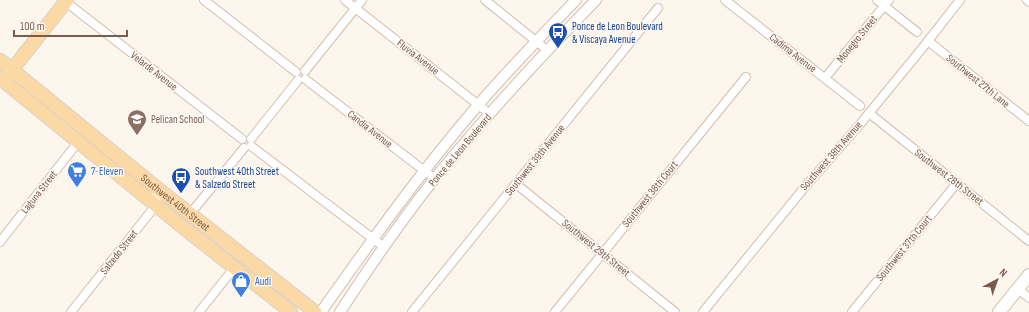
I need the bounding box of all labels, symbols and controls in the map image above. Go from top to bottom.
scale bar [14,12,127,38]
street label: Monegro Street [834,12,880,65]
text: 100 m [20,19,45,34]
place label: Ponce de Leon Boulevard & Viscaya Avenue [572,20,663,46]
bus stop icon: Ponce de Leon Boulevard & Viscaya Avenue [547,21,569,49]
street label: Cadima Avenue [767,31,819,75]
street label: Fluvia Avenue [394,36,442,78]
street label: Velarde Avenue [128,49,180,93]
street label: Southwest 27th Lane [944,51,1012,111]
street label: Candia Avenue [345,107,395,151]
school or university icon: Pelican School [126,108,148,136]
street label: Ponce de Leon Boulevard [426,111,494,189]
place label: Pelican School [151,113,204,126]
street label: Southwest 38th Avenue [797,119,865,193]
street label: Southwest 39th Avenue [502,122,568,198]
street label: Southwest 28th Street [912,146,987,208]
street label: Southwest 38th Court [619,158,681,230]
supermarket icon: 7-Eleven [66,160,88,188]
place label: 7-Eleven [91,165,123,178]
place label: Southwest 40th Street & Salzedo Street [195,165,280,191]
bus stop icon: Southwest 40th Street & Salzedo Street [170,166,192,194]
street label: Laguna Street [18,167,60,216]
street label: Southwest 40th Street [138,171,213,234]
street label: Southwest 37th Court [873,212,935,284]
street label: Southwest 29th Street [559,217,633,280]
street label: Salzedo Street [97,226,141,277]
north arrow [977,260,1017,300]
text: N [997,266,1010,280]
shop icon: Audi [230,270,252,298]
place label: Audi [254,275,271,288]

